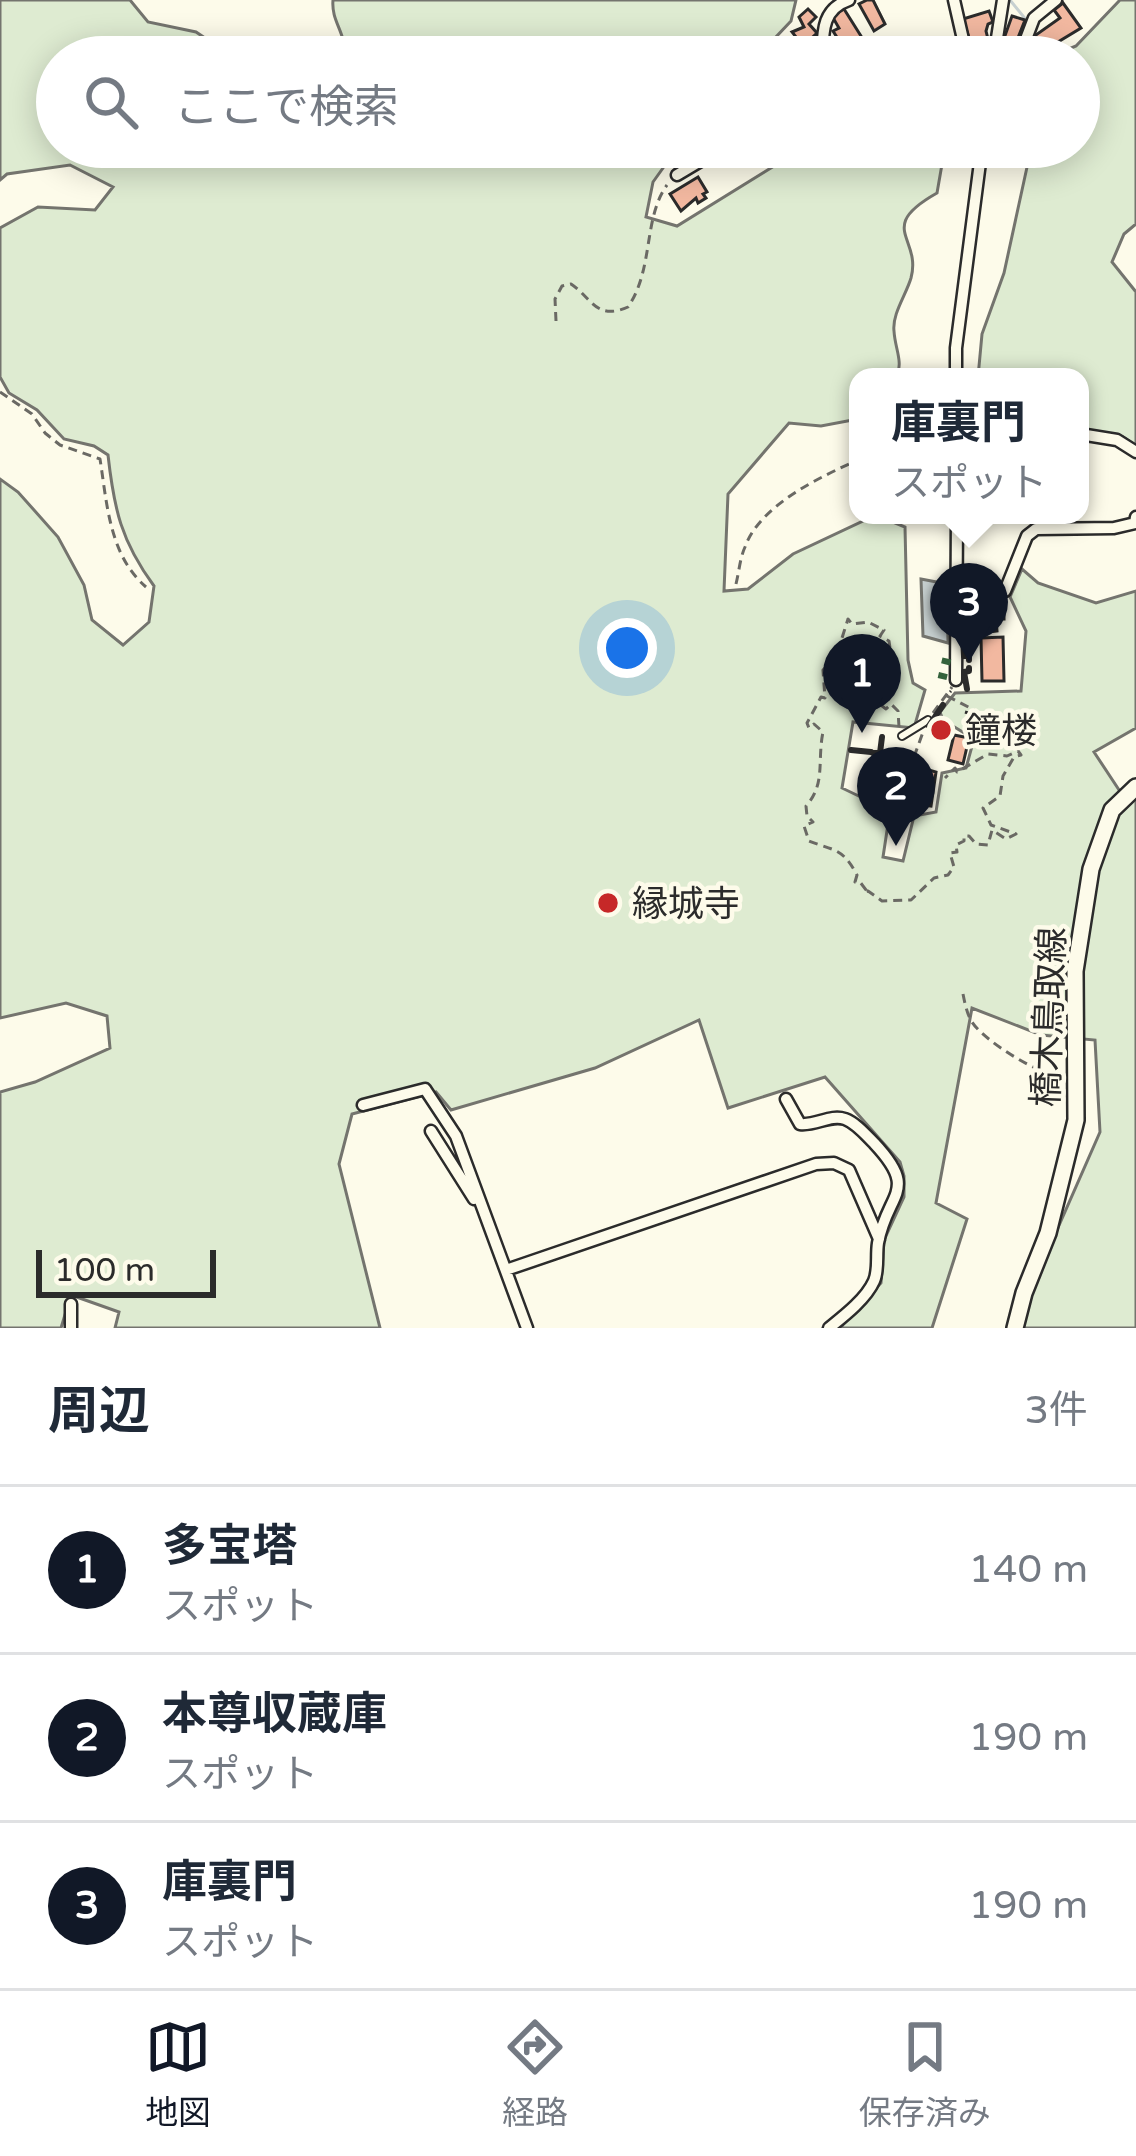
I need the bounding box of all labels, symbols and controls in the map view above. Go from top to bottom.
search box [36,36,1100,168]
icon: search [78,69,144,135]
text: ここで検索 [174,81,399,135]
popup [849,368,1089,524]
text: 庫裏門 [891,397,1026,451]
text: スポット [891,460,1047,507]
pin: 3 [930,563,1008,662]
your location [597,618,657,678]
pin: 1 [823,634,901,733]
place label: 鐘楼 [965,710,1037,753]
marker: 鐘楼 [928,717,954,743]
pin: 2 [857,747,935,846]
place label: 縁城寺 [632,883,740,926]
marker: 縁城寺 [595,890,621,916]
street label: 橋木鳥取線 [1025,926,1074,1108]
scale bar [36,1244,216,1297]
text: 100 m [54,1251,155,1290]
text: 周辺 [48,1381,150,1443]
text: 3件 [1025,1387,1088,1434]
text: 多宝塔 [162,1520,297,1574]
text: 1 [75,1546,99,1593]
text: 140 m [969,1546,1088,1593]
text: スポット [162,1583,318,1630]
text: 本尊収蔵庫 [162,1688,387,1742]
text: 2 [75,1714,99,1761]
text: 190 m [969,1714,1088,1761]
text: スポット [162,1751,318,1798]
text: 庫裏門 [162,1856,297,1910]
text: 3 [75,1882,99,1929]
text: 190 m [969,1882,1088,1929]
text: スポット [162,1919,318,1966]
tab: 地図 [145,2014,211,2134]
tab: 経路 [502,2014,568,2134]
tab: 保存済み [859,2014,991,2134]

